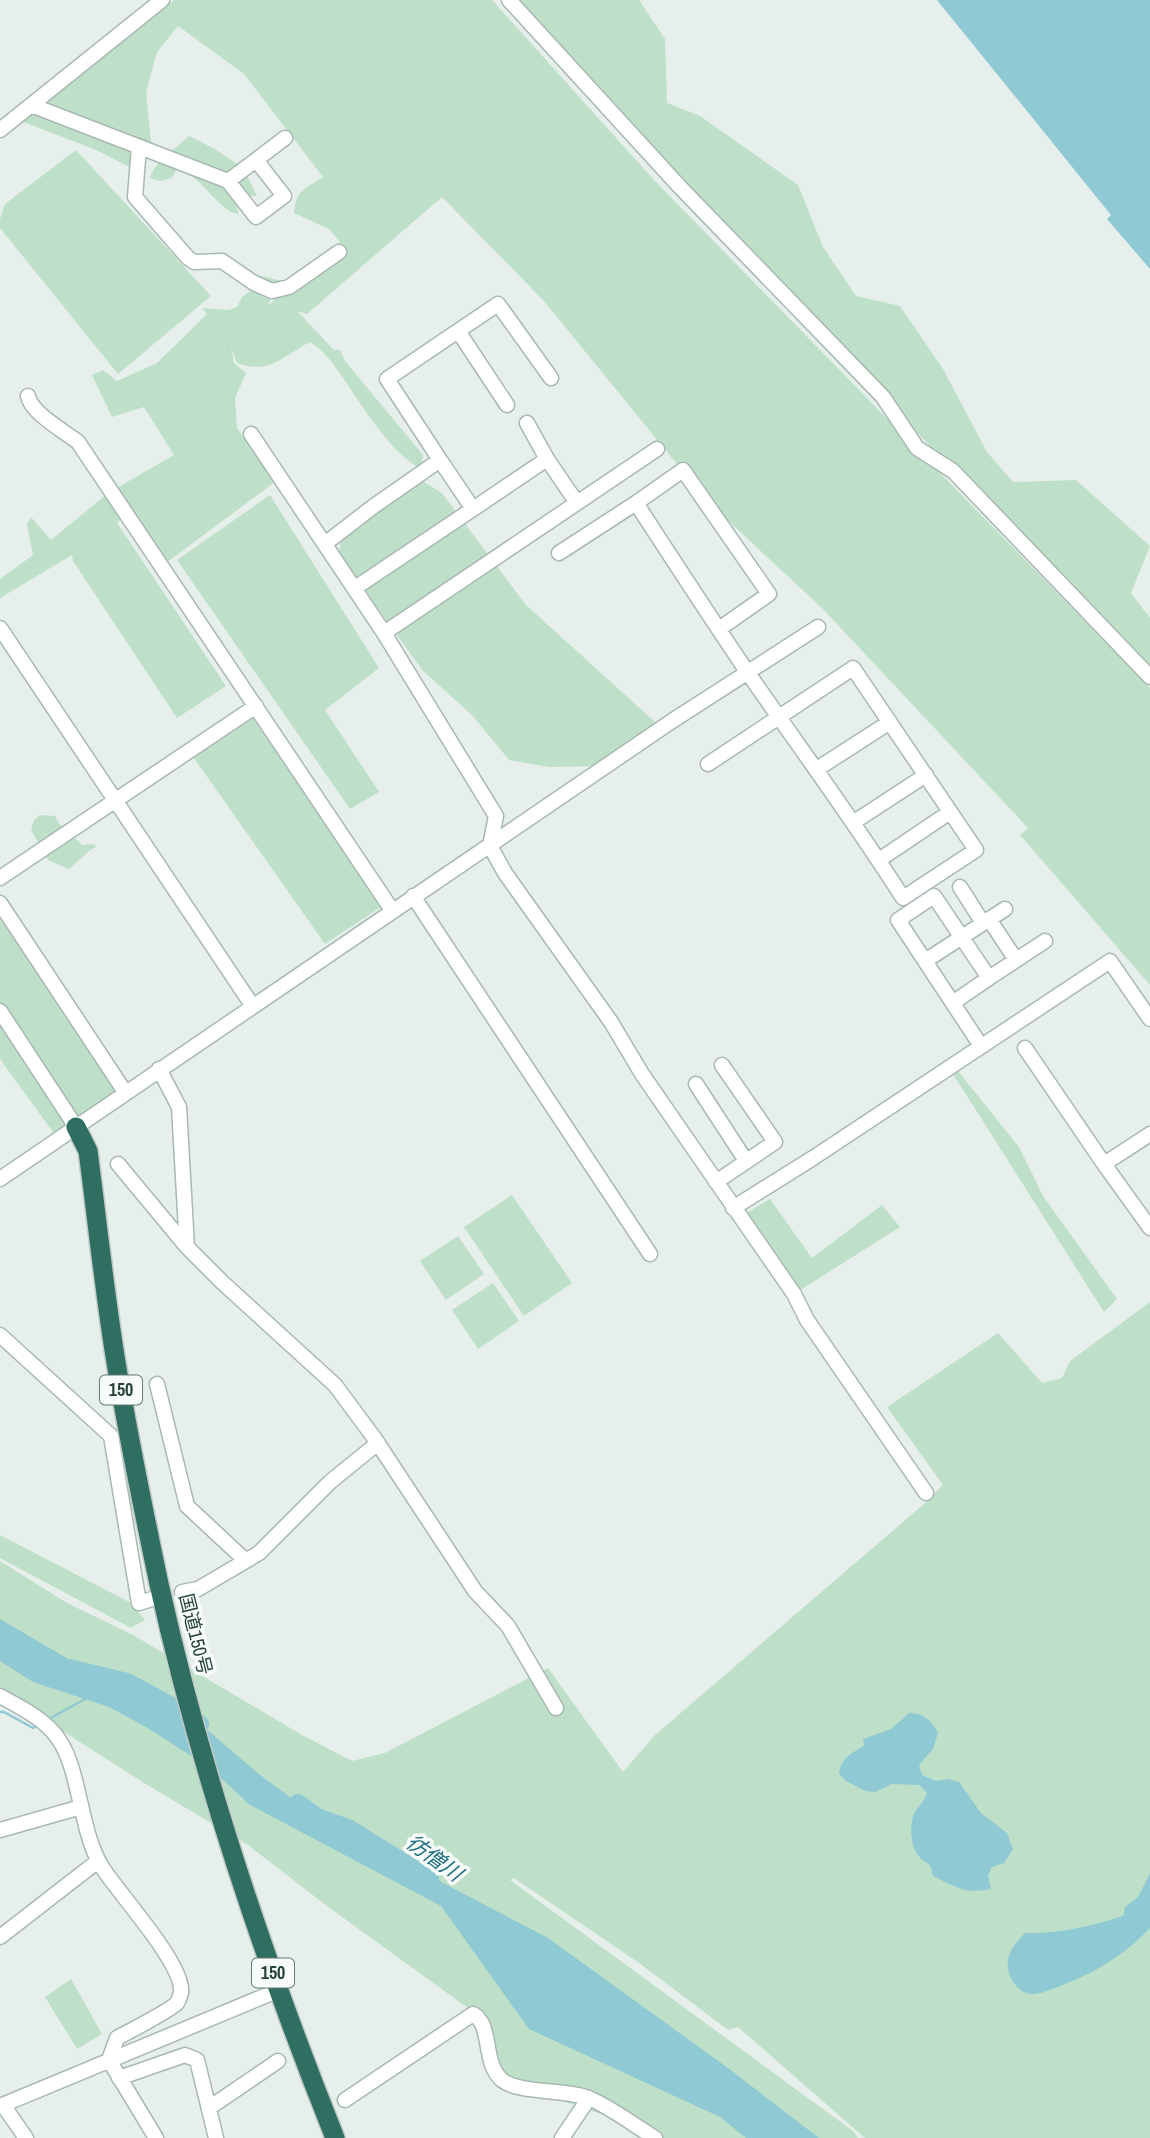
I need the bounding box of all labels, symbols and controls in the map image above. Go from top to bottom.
road number: 150 [100,1376,142,1405]
street label: 国道150号 [173,1591,219,1677]
water label: 彷僧川 [400,1827,470,1889]
road number: 150 [252,1958,294,1987]

